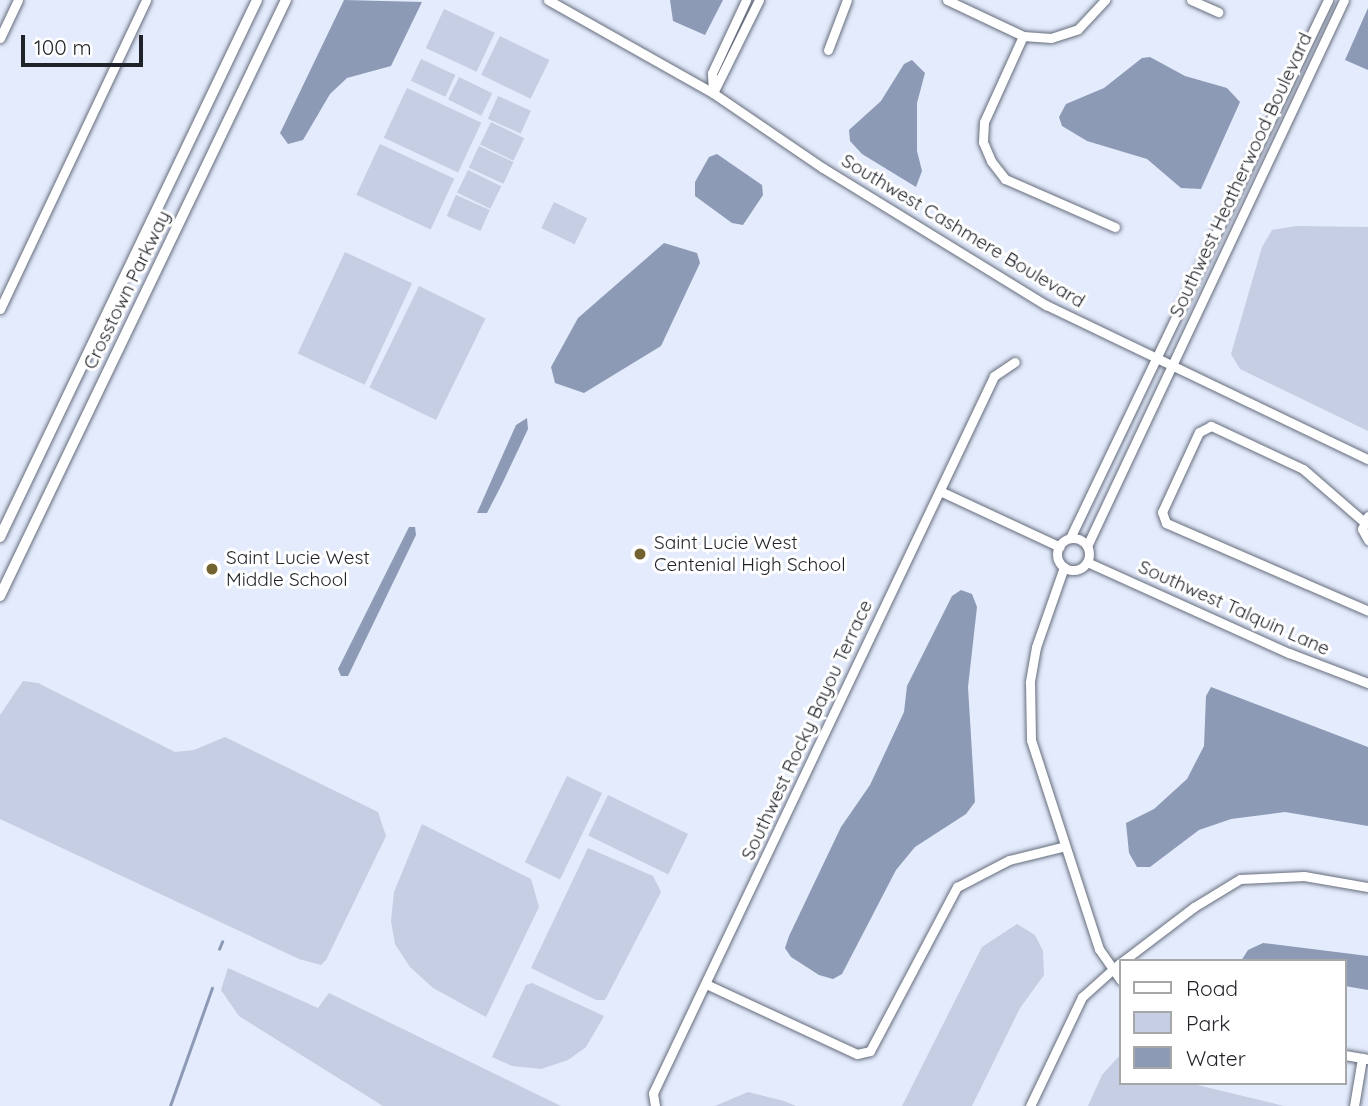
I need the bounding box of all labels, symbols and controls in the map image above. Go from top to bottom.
scale bar [24,21,147,65]
street label: Southwest Heatherwood Boulevard [1165,29,1317,321]
text: 100 m [34,34,92,60]
street label: Southwest Cashmere Boulevard [837,149,1089,313]
street label: Crosstown Parkway [79,207,175,373]
place label: Saint Lucie West Centenial High School [654,532,846,576]
marker: Saint Lucie West Centenial High School [632,546,648,562]
place label: Saint Lucie West Middle School [226,547,370,591]
street label: Southwest Talquin Lane [1135,556,1333,660]
marker: Saint Lucie West Middle School [204,561,220,577]
street label: Southwest Rocky Bayou Terrace [737,596,877,864]
legend [1120,959,1347,1085]
text: Road [1186,975,1238,1001]
text: Park [1186,1010,1230,1036]
text: Water [1186,1045,1246,1071]

